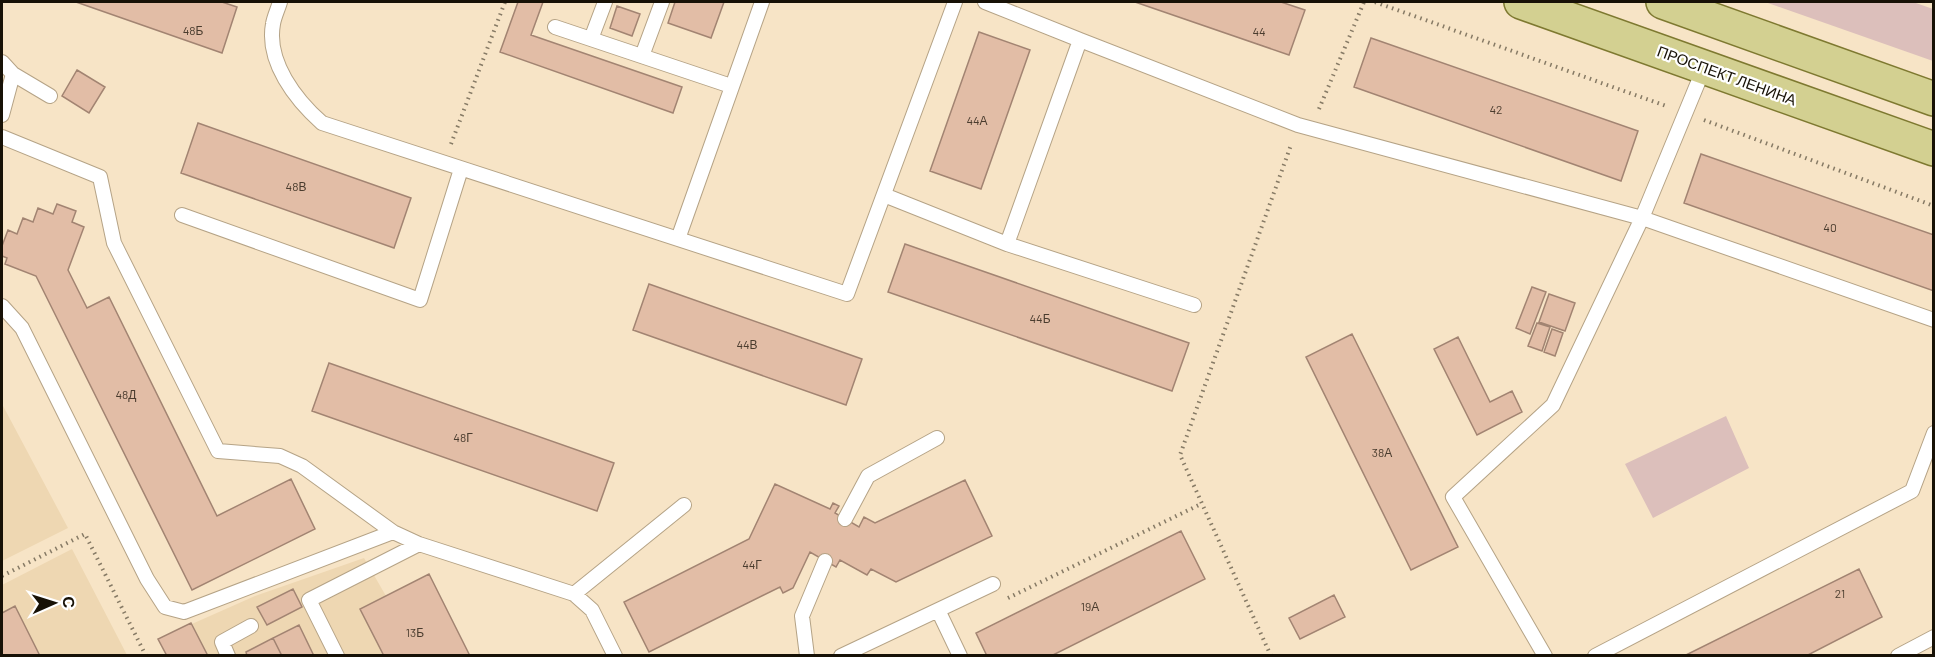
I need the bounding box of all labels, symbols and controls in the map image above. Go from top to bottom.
house number: 48Б [183,23,203,37]
house number: 44 [1252,24,1266,38]
street label: ПРОСПЕКТ ЛЕНИНА [1655,41,1799,109]
house number: 42 [1489,102,1503,116]
house number: 44А [966,113,988,127]
house number: 48В [286,179,306,193]
house number: 40 [1823,220,1837,234]
house number: 44Б [1029,311,1051,325]
house number: 44В [736,337,758,351]
house number: 48Д [116,387,137,402]
house number: 48Г [453,430,473,444]
house number: 38А [1372,445,1392,459]
house number: 44Г [742,557,762,571]
north arrow [24,573,84,633]
house number: 21 [1835,586,1845,600]
text: С [60,596,79,609]
house number: 19А [1081,599,1099,613]
house number: 13Б [406,625,424,639]

